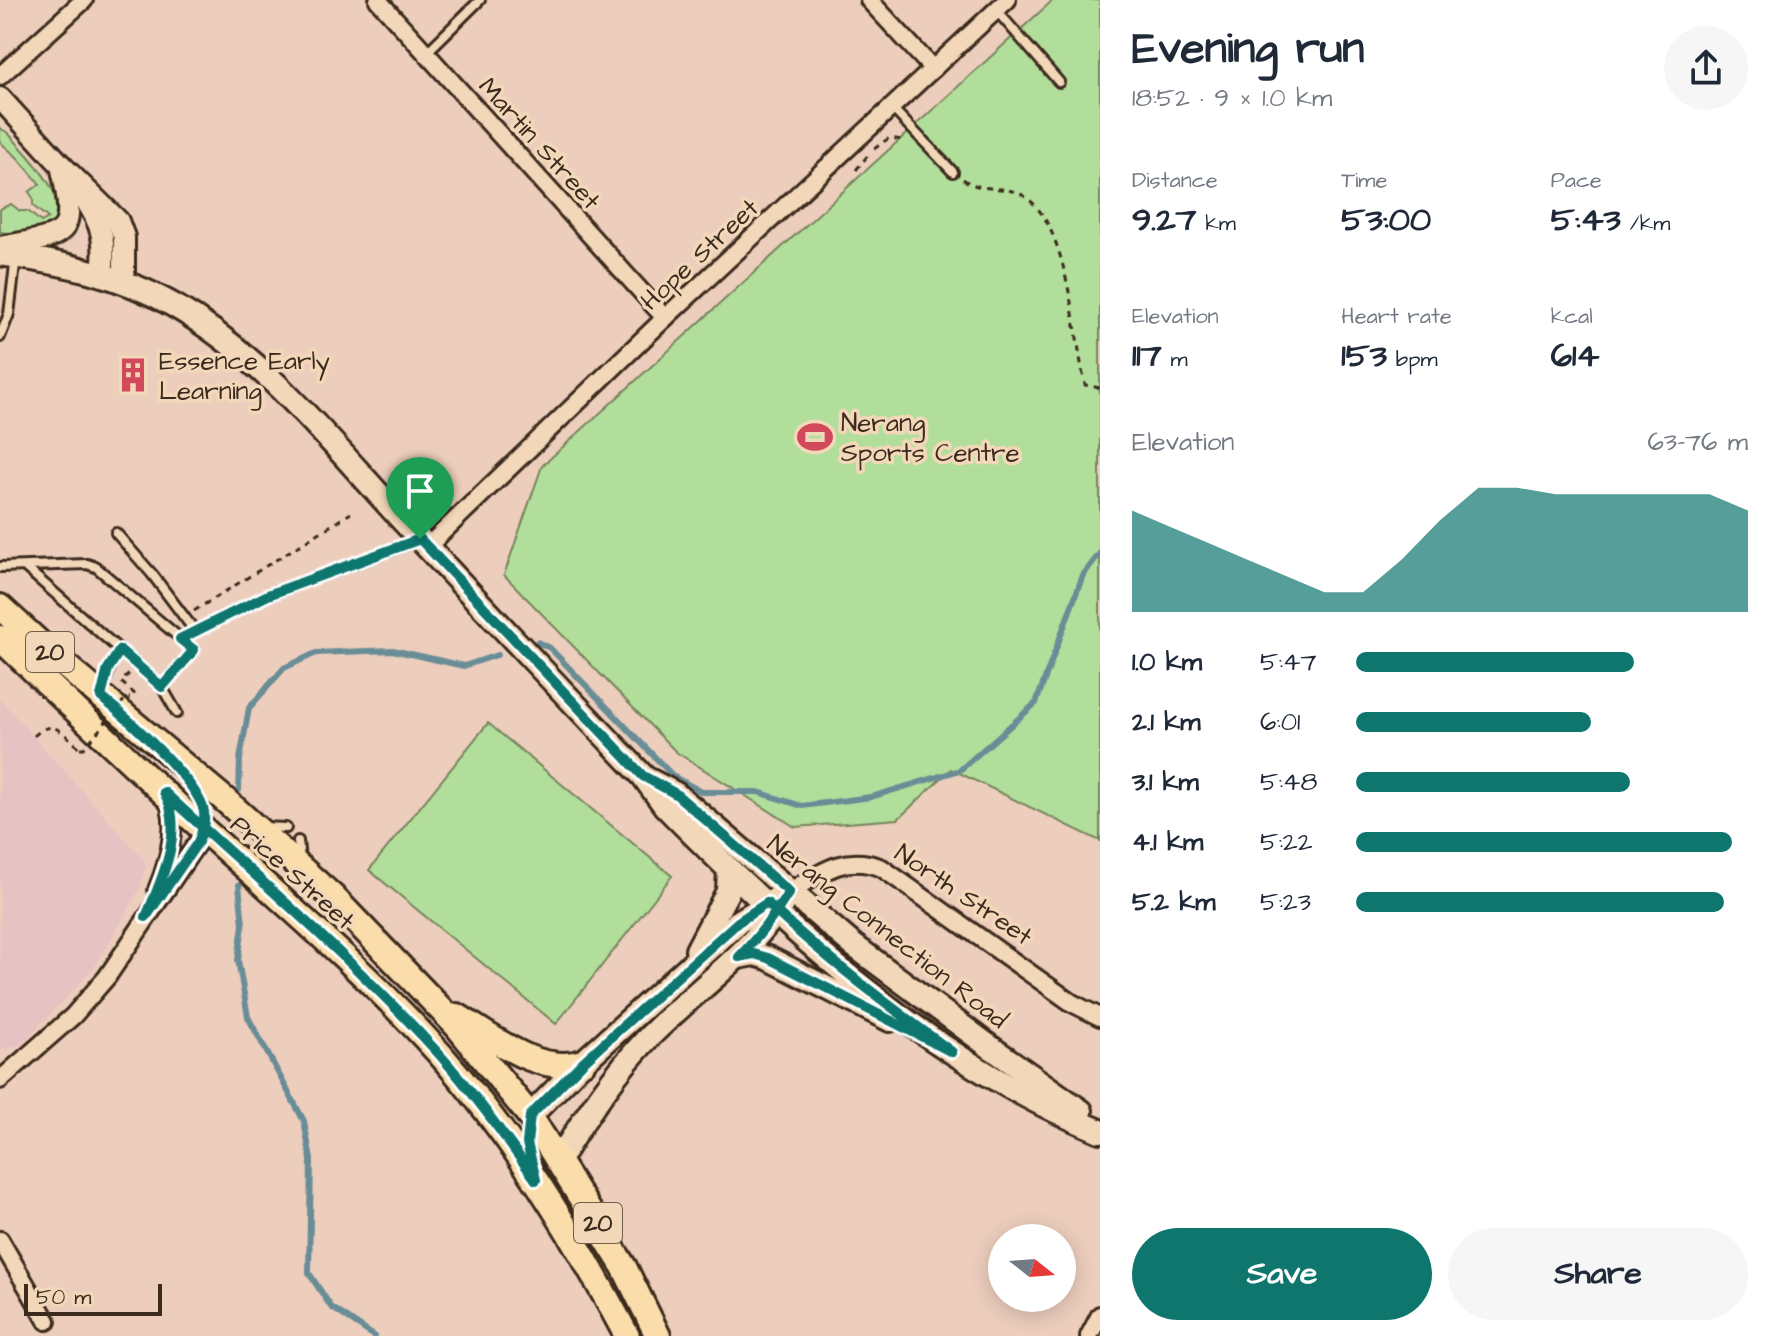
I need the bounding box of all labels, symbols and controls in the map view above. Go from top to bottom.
text: Evening run [1132,19,1364,80]
button: share [1664,26,1748,110]
street label: Martin Street [470,70,609,218]
text: 18:52 · 9 × 1.0 km [1132,80,1332,116]
text: Distance [1132,165,1218,196]
text: Time [1341,165,1387,196]
text: Pace [1551,165,1602,196]
street label: Hope Street [633,190,767,319]
text: 9.27 [1132,196,1197,244]
text: 53:00 [1341,196,1431,244]
text: 5:43 [1551,196,1621,244]
text: km [1197,208,1236,239]
text: /km [1621,208,1670,239]
text: Elevation [1132,301,1219,332]
text: Heart rate [1341,301,1452,332]
text: kcal [1551,301,1593,332]
text: 117 [1132,332,1162,380]
text: 153 [1341,332,1387,380]
text: 614 [1551,332,1599,380]
place label: Essence Early Learning [159,343,330,411]
text: m [1162,344,1188,375]
text: bpm [1387,344,1438,375]
building icon: Essence Early Learning [114,356,152,394]
place label: Nerang Sports Centre [841,405,1020,471]
sports icon: Nerang Sports Centre [796,418,834,456]
text: Elevation [1132,424,1234,460]
text: 63–76 m [1647,424,1748,460]
pin [386,457,454,539]
icon: arrive [398,469,442,513]
road number: 20 [26,632,74,672]
text: 1.0 km [1132,644,1202,680]
text: 5:47 [1260,644,1316,680]
text: 2.1 km [1132,704,1200,740]
text: 6:01 [1260,704,1300,740]
text: 3.1 km [1132,764,1199,800]
text: 5:48 [1260,764,1317,800]
street label: Price Street [222,807,363,939]
text: 4.1 km [1132,824,1203,860]
text: 5:22 [1260,824,1313,860]
street label: Nerang Connection Road [758,826,1015,1039]
street label: North Street [887,835,1040,955]
text: 5.2 km [1132,884,1216,920]
text: 5:23 [1260,884,1311,920]
road number: 20 [574,1203,622,1243]
north arrow [988,1224,1076,1312]
map controls [988,1224,1076,1312]
button: Save [1132,1228,1432,1320]
button: Share [1448,1228,1748,1320]
scale bar [24,1280,162,1316]
text: 50 m [36,1282,91,1313]

